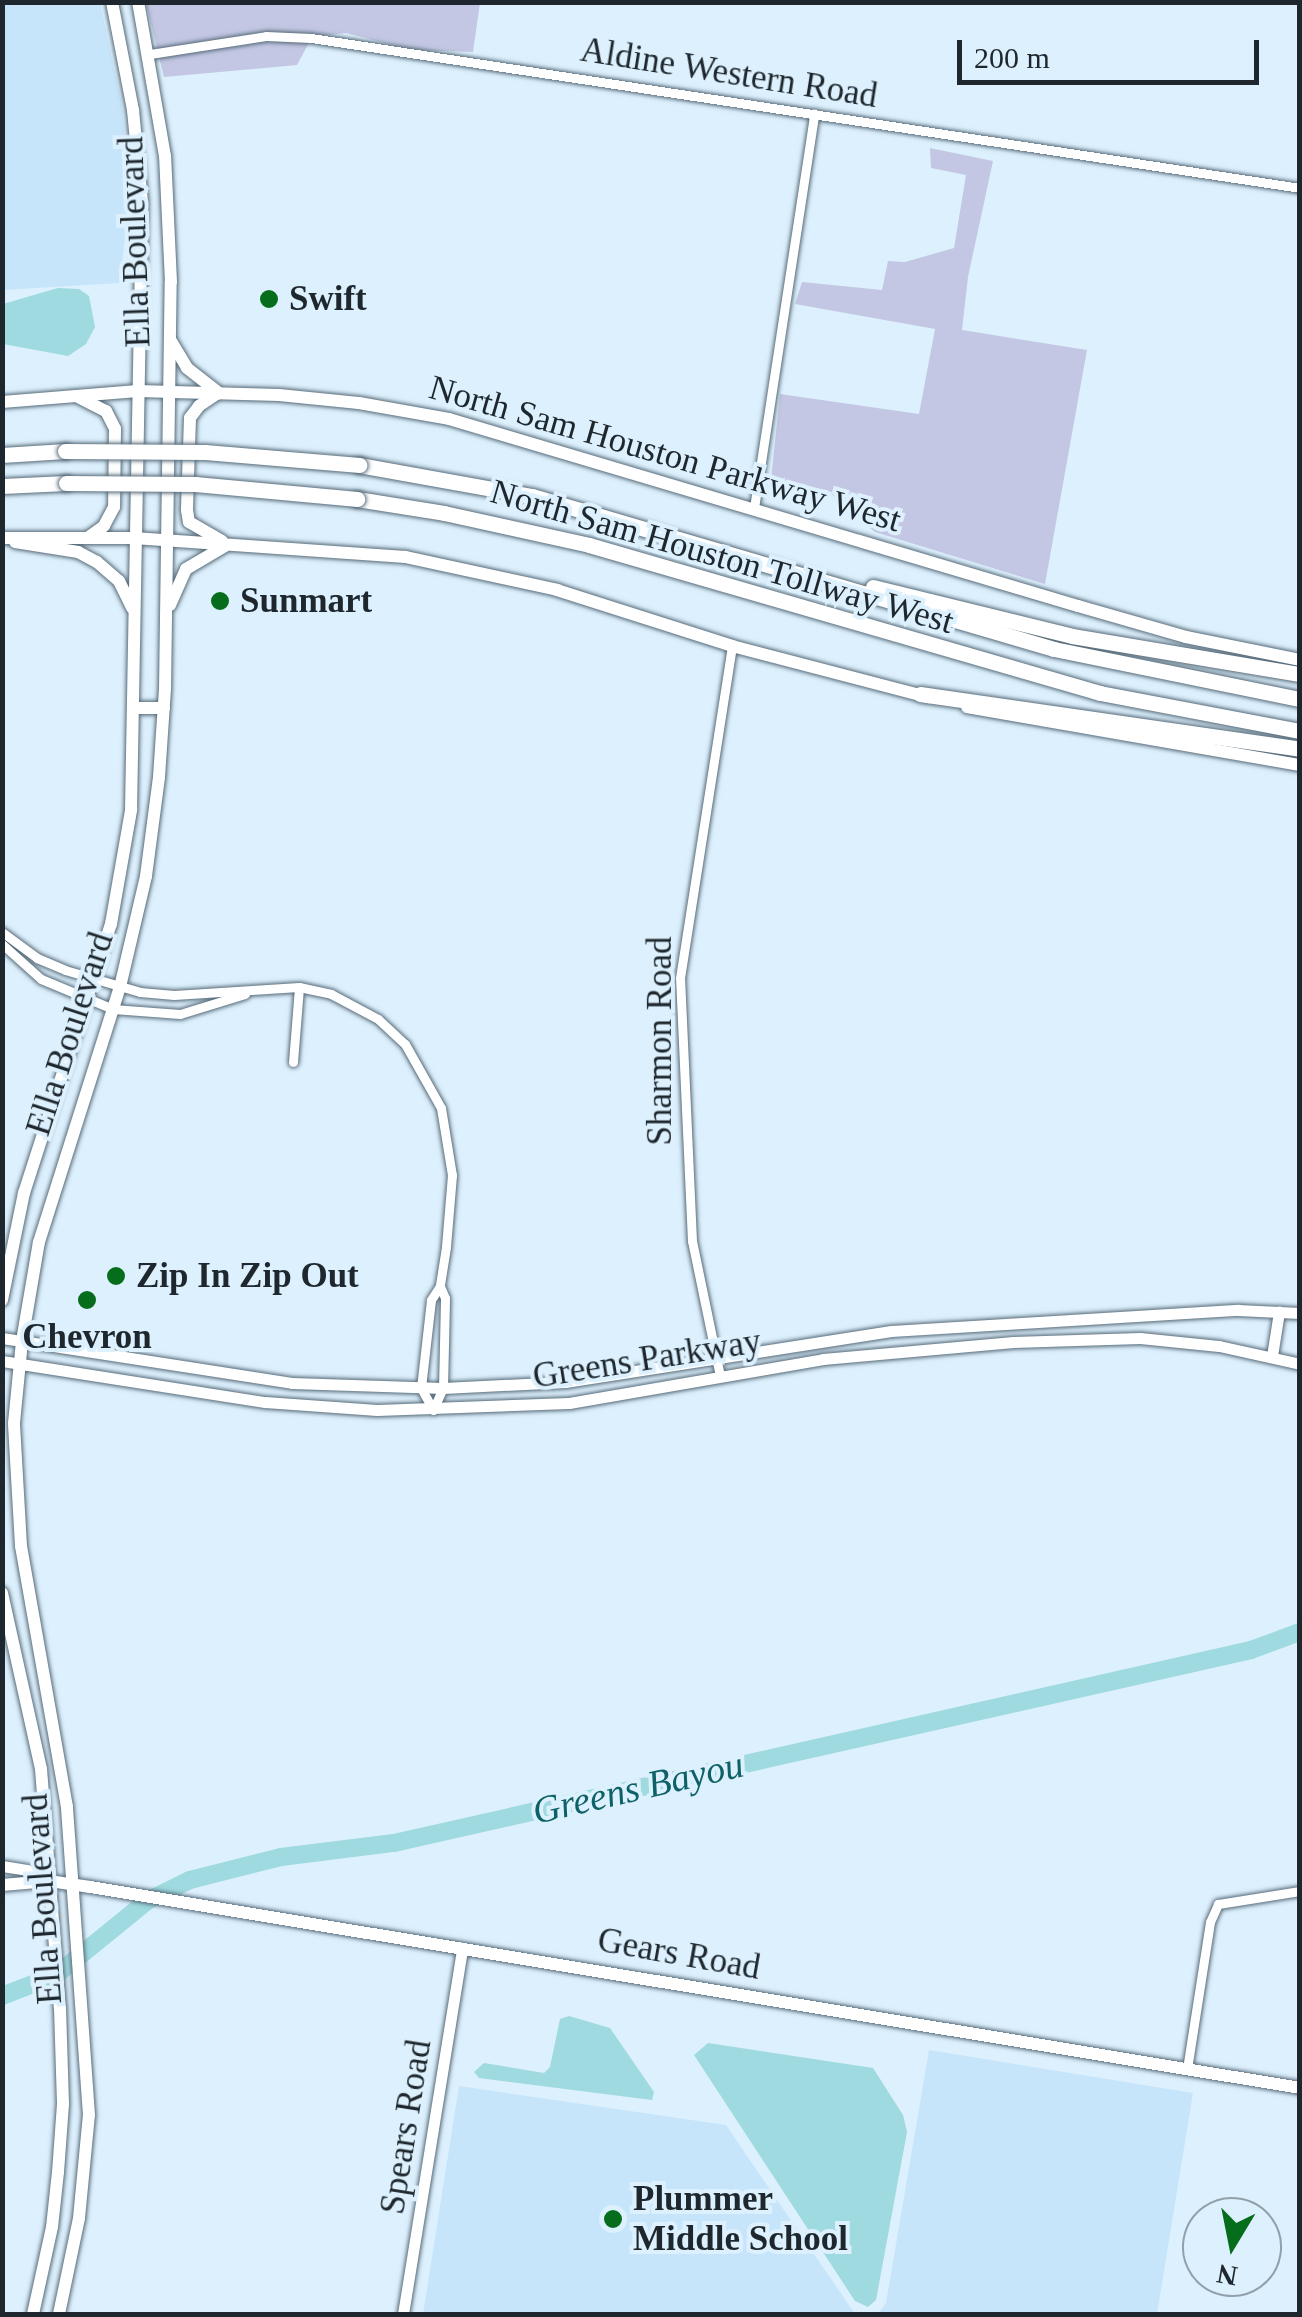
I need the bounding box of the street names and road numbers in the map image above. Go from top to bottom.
street label: Aldine Western Road [577,29,881,117]
street label: Ella Boulevard [110,136,160,348]
street label: North Sam Houston Parkway West [424,366,906,542]
street label: North Sam Houston Tollway West [485,471,959,643]
street label: Ella Boulevard [17,927,123,1141]
street label: Sharmon Road [639,936,681,1146]
street label: Greens Parkway [530,1320,764,1398]
street label: Ella Boulevard [15,1792,71,2006]
street label: Gears Road [594,1919,764,1989]
street label: Spears Road [371,2037,441,2217]

